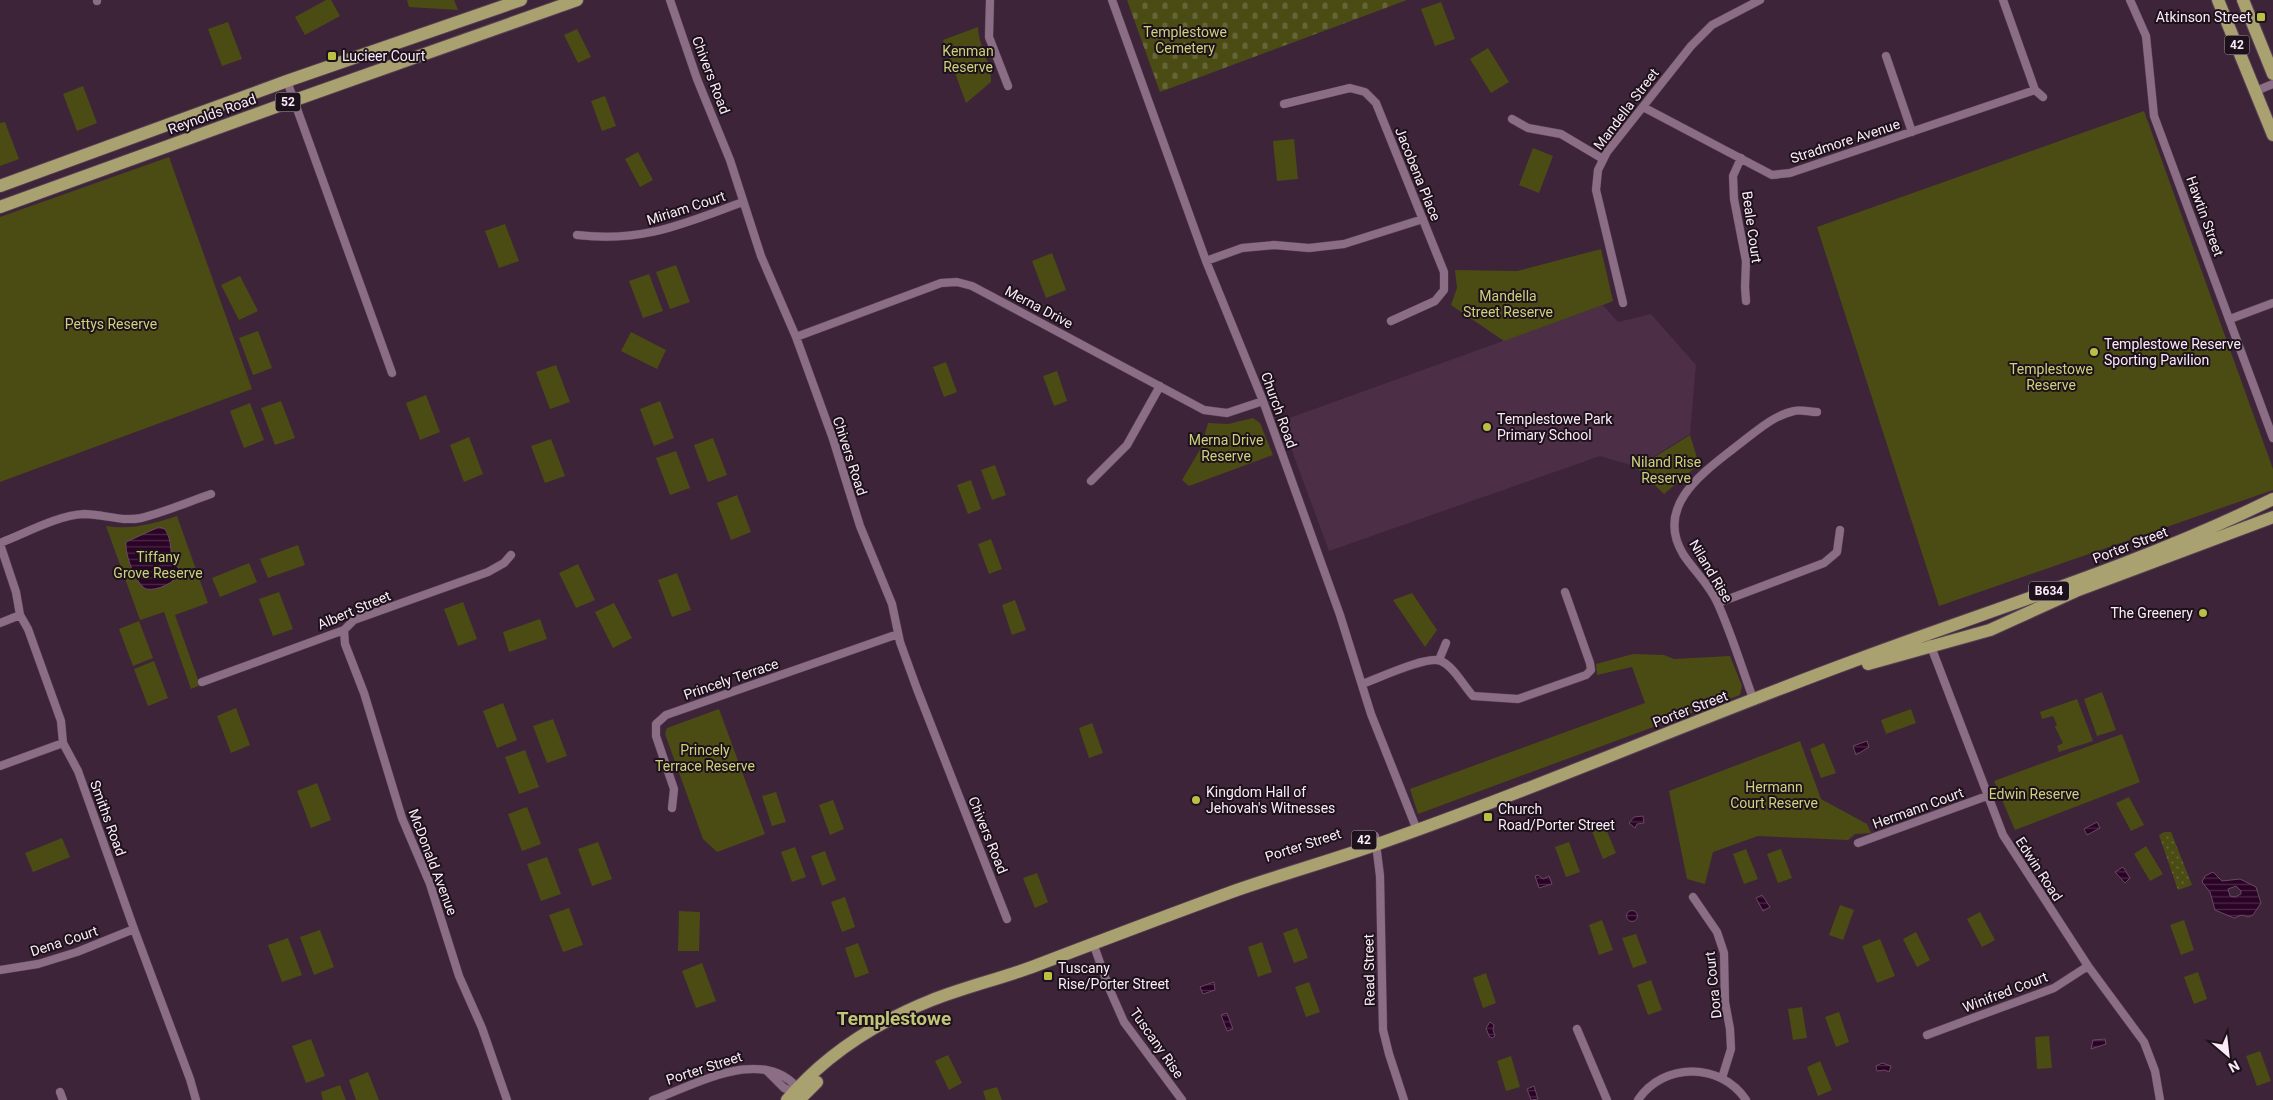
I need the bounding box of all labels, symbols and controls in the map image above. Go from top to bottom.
place label: Atkinson Street [2156,9,2251,25]
marker: Atkinson Street [2255,11,2267,23]
park label: Templestowe Cemetery [1143,24,1227,56]
street label: Chivers Road [689,34,733,116]
road number: 42 [2224,36,2250,54]
park label: Kenman Reserve [942,43,994,75]
place label: Lucieer Court [342,48,426,64]
marker: Lucieer Court [326,50,338,62]
street label: Mandella Street [1590,65,1662,153]
street label: Reynolds Road [166,91,258,137]
road number: 52 [276,92,300,111]
street label: Stradmore Avenue [1788,116,1902,166]
street label: Jacobena Place [1392,125,1444,223]
street label: Hawtin Street [2183,174,2227,259]
street label: Miriam Court [645,188,728,228]
street label: Beale Court [1739,190,1765,264]
street label: Merna Drive [1002,282,1076,332]
park label: Mandella Street Reserve [1463,288,1553,320]
park label: Pettys Reserve [65,316,157,332]
place label: Templestowe Reserve Sporting Pavilion [2104,336,2241,368]
marker: Templestowe Reserve Sporting Pavilion [2088,346,2100,358]
park label: Templestowe Reserve [2009,361,2093,393]
street label: Church Road [1258,370,1300,450]
place label: Templestowe Park Primary School [1497,411,1613,443]
street label: Chivers Road [830,415,870,497]
marker: Templestowe Park Primary School [1481,421,1493,433]
park label: Merna Drive Reserve [1189,432,1263,464]
park label: Niland Rise Reserve [1631,454,1701,486]
street label: Porter Street [2090,523,2170,567]
street label: Niland Rise [1686,537,1736,605]
park label: Tiffany Grove Reserve [113,549,203,581]
road number: B634 [2029,582,2069,600]
street label: Albert Street [315,587,393,633]
place label: The Greenery [2110,605,2193,621]
marker: The Greenery [2197,607,2209,619]
street label: Princely Terrace [681,655,781,703]
street label: Porter Street [1650,687,1730,731]
park label: Princely Terrace Reserve [655,742,755,774]
street label: Smiths Road [87,778,129,858]
park label: Hermann Court Reserve [1730,779,1818,811]
place label: Kingdom Hall of Jehovah's Witnesses [1206,784,1335,816]
street label: Hermann Court [1870,784,1966,832]
park label: Edwin Reserve [1989,786,2079,802]
street label: Chivers Road [965,794,1011,876]
marker: Kingdom Hall of Jehovah's Witnesses [1190,794,1202,806]
place label: Church Road/Porter Street [1498,801,1615,833]
street label: McDonald Avenue [405,807,461,917]
marker: Church Road/Porter Street [1482,811,1494,823]
street label: Porter Street [1263,825,1343,865]
road number: 42 [1352,830,1376,850]
street label: Edwin Road [2012,834,2066,904]
street label: Dena Court [28,922,100,959]
street label: Read Street [1360,933,1378,1006]
street label: Dora Court [1701,950,1724,1019]
place label: Tuscany Rise/Porter Street [1058,960,1170,992]
street label: Winifred Court [1960,968,2050,1016]
marker: Tuscany Rise/Porter Street [1042,970,1054,982]
street label: Tuscany Rise [1127,1005,1187,1081]
district label: Templestowe [837,1007,951,1030]
north arrow [2203,1030,2253,1080]
street label: Porter Street [664,1048,744,1088]
text: N [2226,1057,2242,1076]

